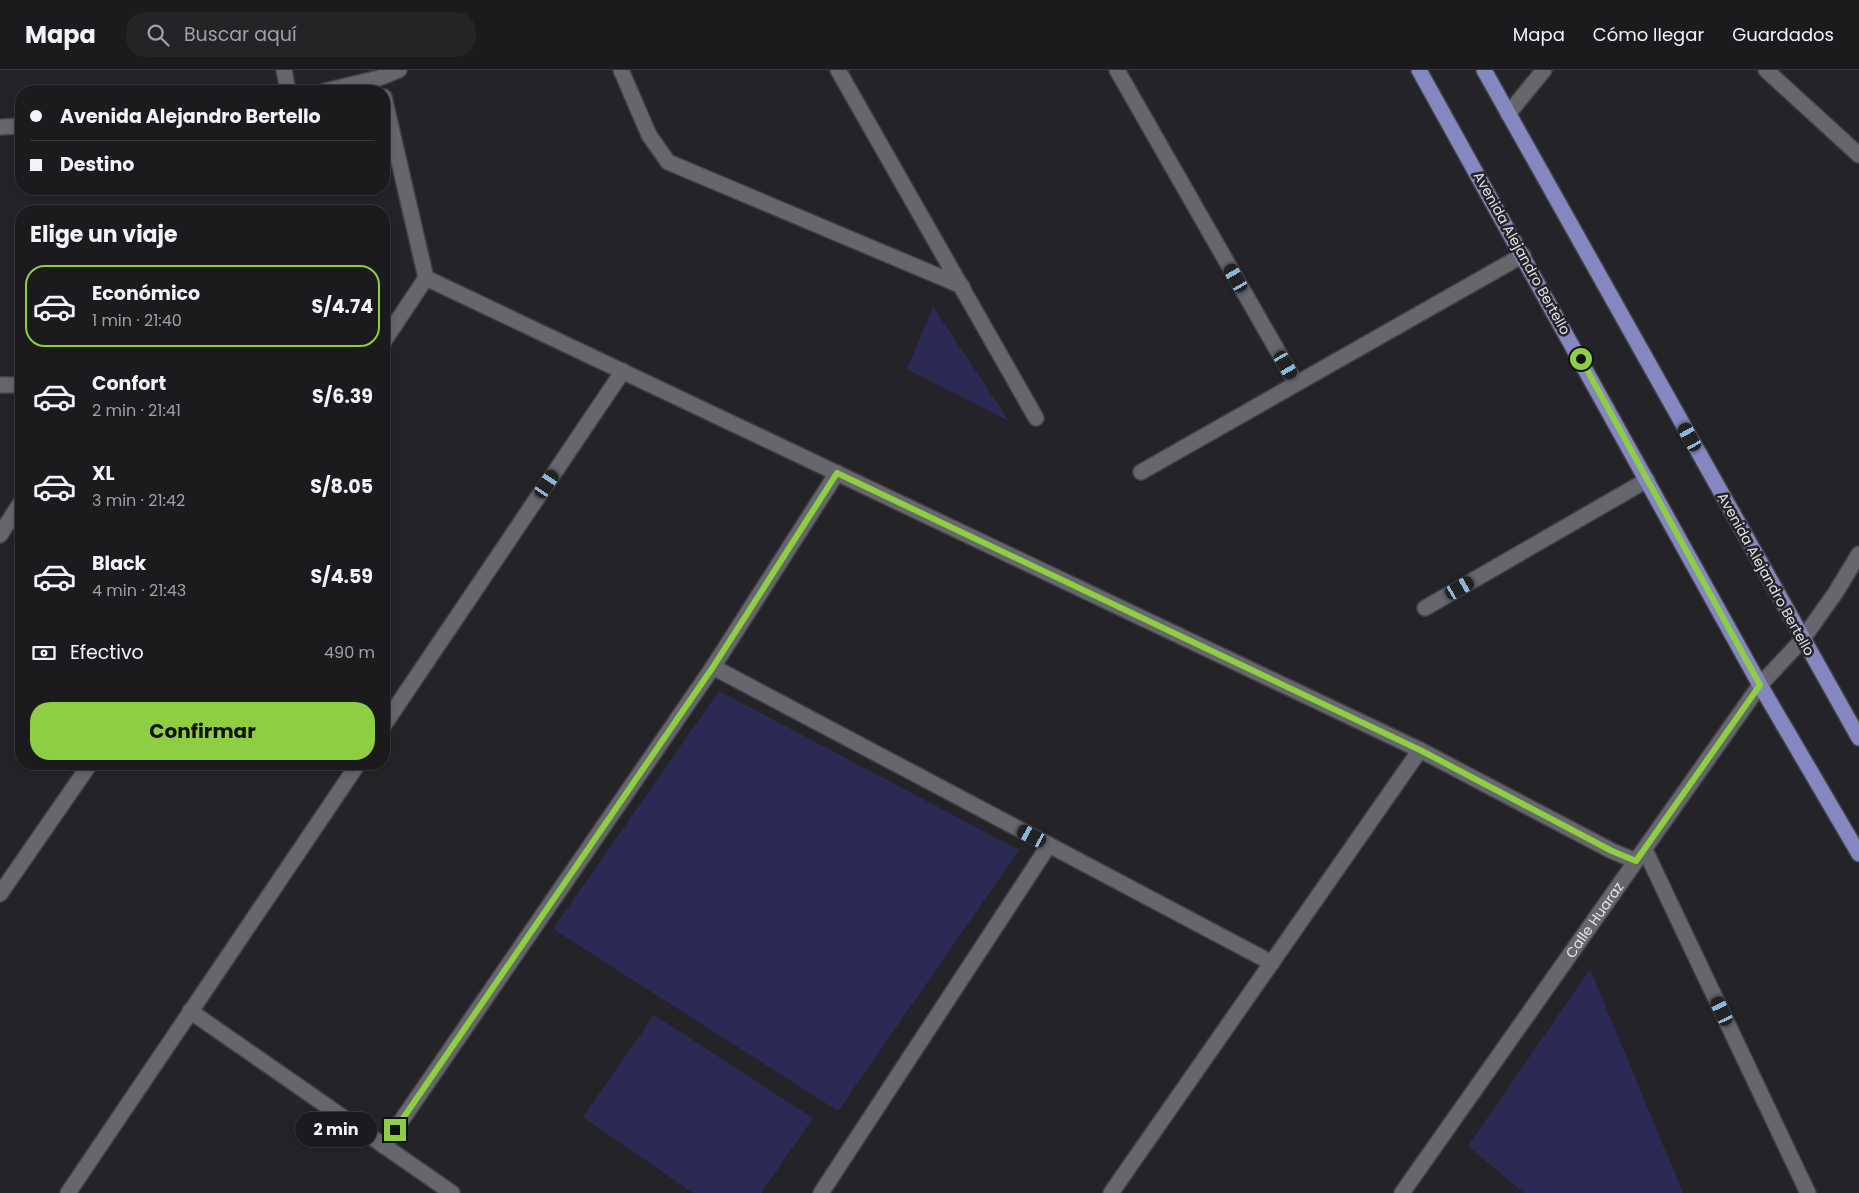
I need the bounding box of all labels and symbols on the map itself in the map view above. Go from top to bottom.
street label: Avenida Alejandro Bertello [1469,168,1575,338]
car [1222,261,1249,295]
car [1272,348,1299,382]
route start [1570,348,1592,370]
car [1676,420,1703,454]
car [532,467,561,501]
street label: Avenida Alejandro Bertello [1713,489,1819,659]
car [1443,574,1476,602]
car [1015,822,1048,850]
street label: Calle Huaraz [1561,878,1628,962]
car [1708,994,1735,1028]
callout: 2 min [295,1112,378,1148]
route end [384,1119,406,1141]

